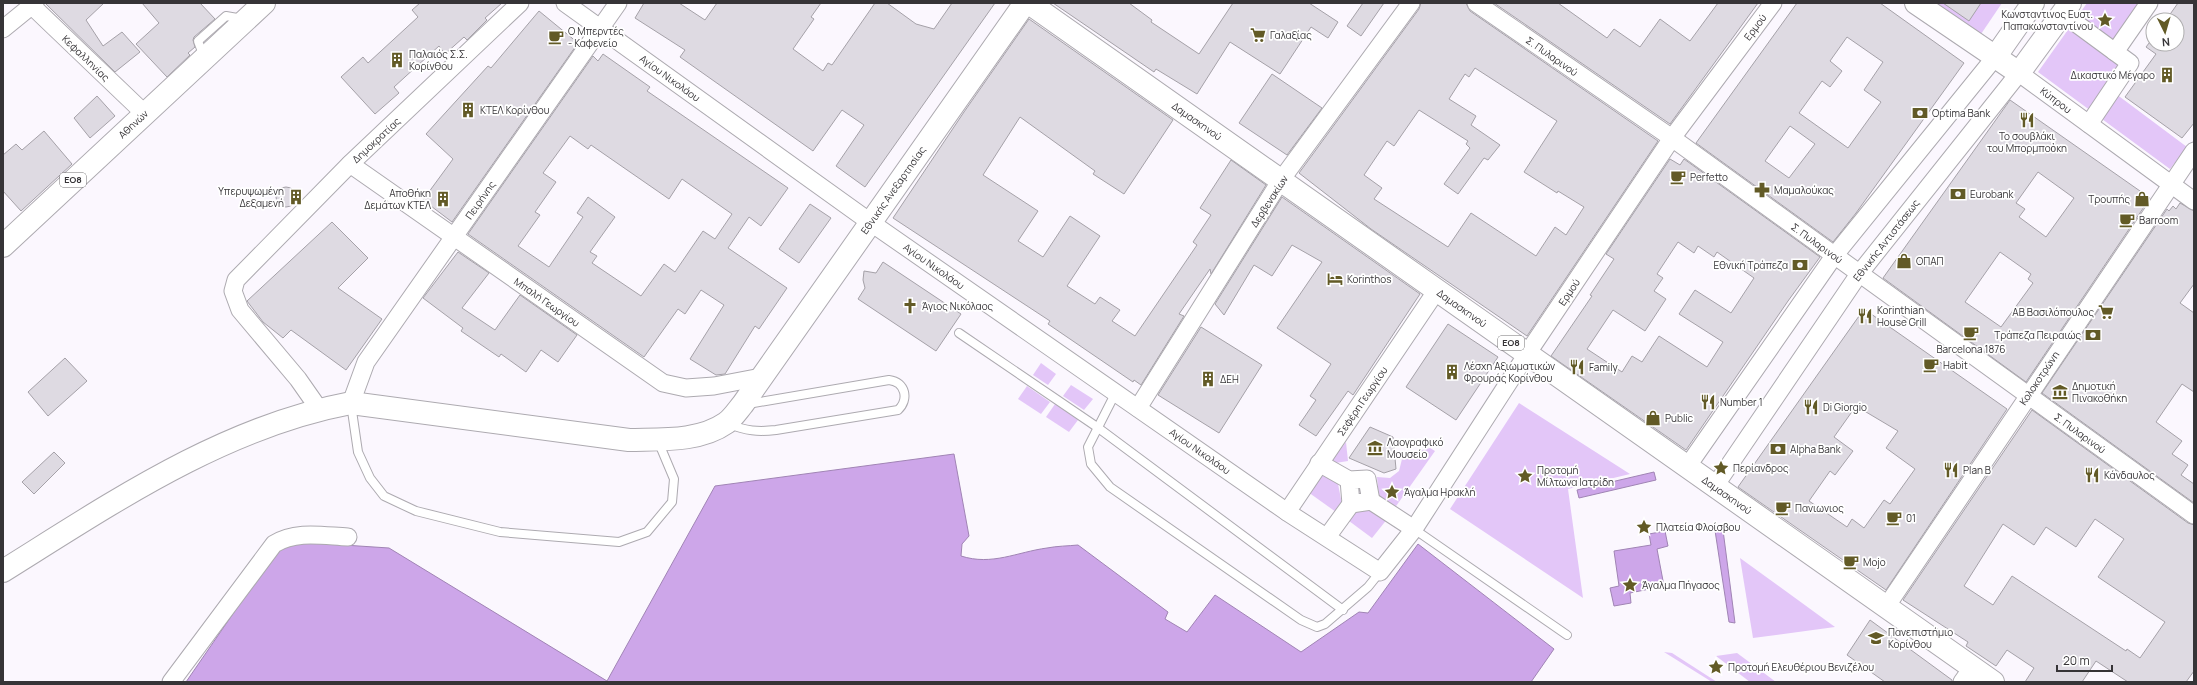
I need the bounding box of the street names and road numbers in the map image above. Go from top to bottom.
street label: Ερμού [1741,11,1770,43]
street label: Κεφαλληνίας [59,32,113,85]
street label: Σ. Πυλαρινού [1523,33,1581,79]
street label: Αγίου Νικολάου [637,51,703,105]
street label: Κύπρου [2038,84,2075,116]
street label: Δαμασκηνού [1169,99,1225,144]
street label: Αθηνών [115,107,151,141]
street label: Δημοκρατίας [349,114,404,166]
street label: Εθνικής Ανεξαρτησίας [857,143,929,237]
street label: Δερβενακίων [1247,172,1291,230]
road number: ΕΟ8 [60,173,86,187]
street label: Πειρήνης [462,178,499,222]
street label: Εθνικής Αντιστάσεως [1850,196,1923,284]
street label: Σ. Πυλαρινού [1788,220,1846,267]
street label: Αγίου Νικολάου [901,240,967,292]
street label: Μπαλή Γεωργίου [511,274,583,330]
street label: Ερμού [1555,276,1583,308]
street label: Δαμασκηνού [1434,286,1490,331]
road number: ΕΟ8 [1498,336,1524,350]
street label: Κολοκοτρώνη [2016,348,2062,408]
street label: Σεφέρη Γεωργίου [1334,363,1391,439]
street label: Σ. Πυλαρινού [2051,410,2109,457]
street label: Αγίου Νικολάου [1167,425,1233,477]
street label: Δαμασκηνού [1699,473,1755,518]

